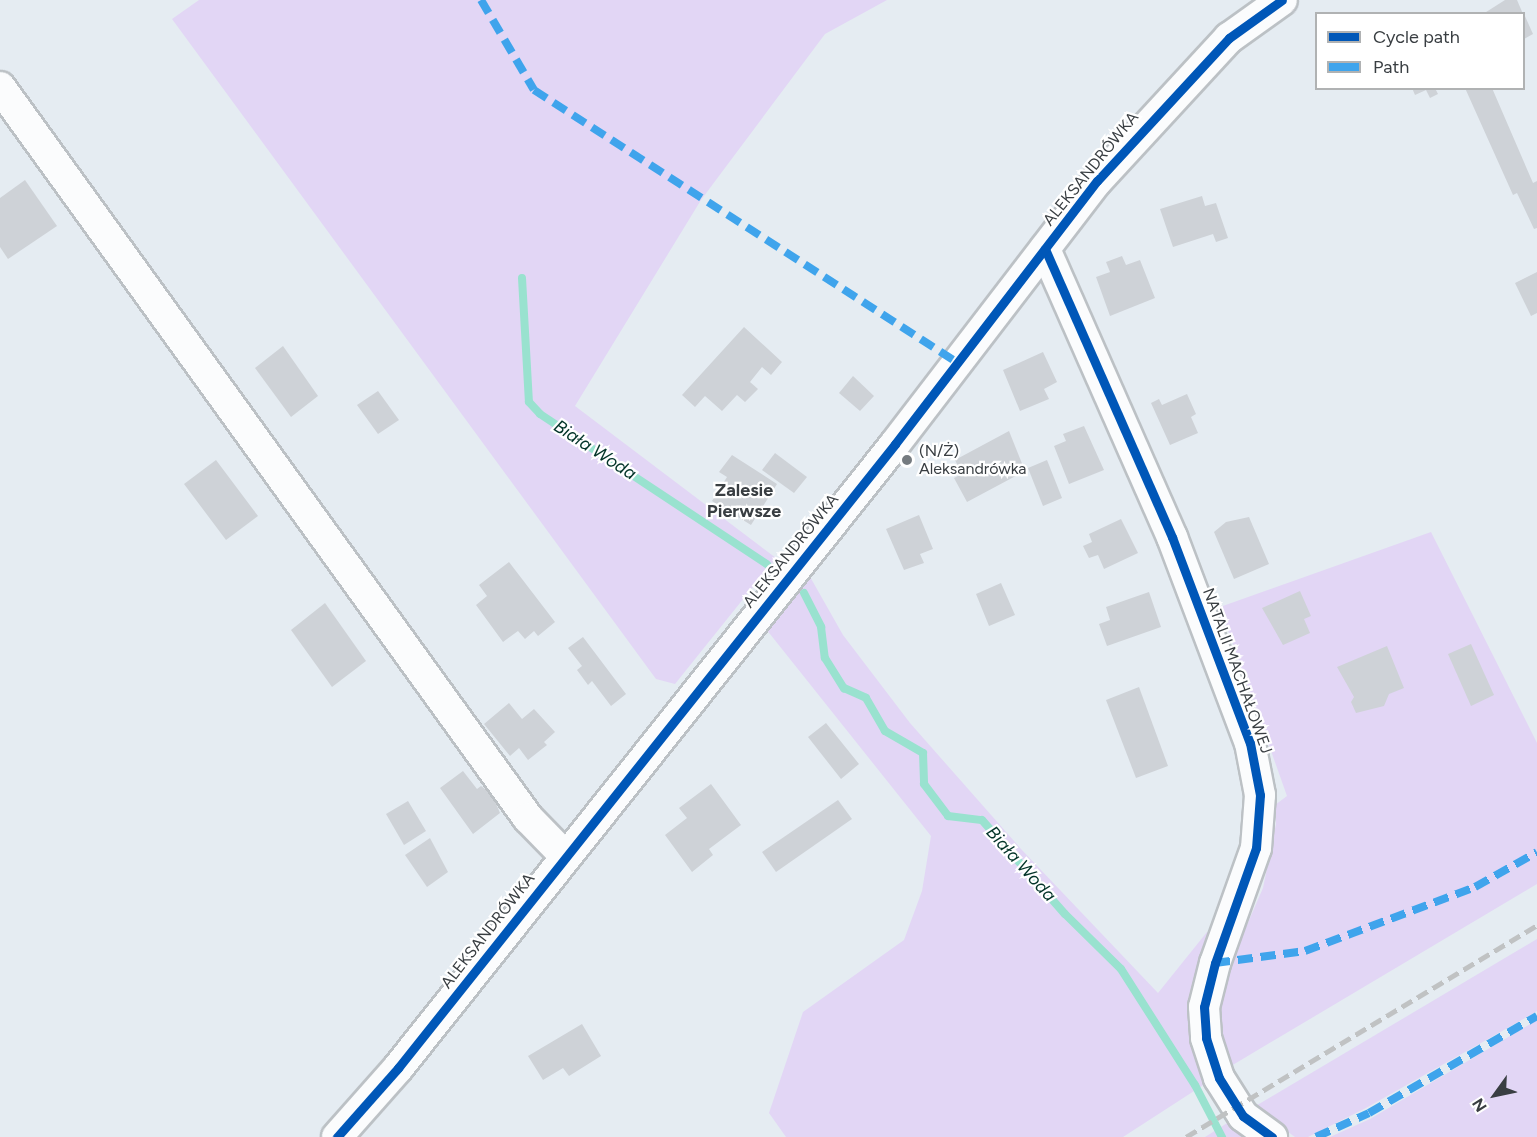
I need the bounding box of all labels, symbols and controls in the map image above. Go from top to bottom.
legend [1315,12,1525,90]
text: Cycle path [1373,26,1460,48]
text: Path [1373,56,1409,78]
street label: ALEKSANDRÓWKA [1039,108,1143,230]
water label: Biała Woda [550,415,640,485]
place label: (N/Ż) Aleksandrówka [919,441,1027,479]
marker: (N/Ż) Aleksandrówka [900,453,914,467]
district label: Zalesie Pierwsze [707,480,781,522]
street label: ALEKSANDRÓWKA [739,490,843,612]
street label: NATALII MACHAŁOWEJ [1198,586,1276,756]
water label: Biała Woda [982,822,1060,906]
street label: ALEKSANDRÓWKA [437,870,539,992]
north arrow [1465,1065,1525,1125]
text: N [1468,1095,1491,1115]

